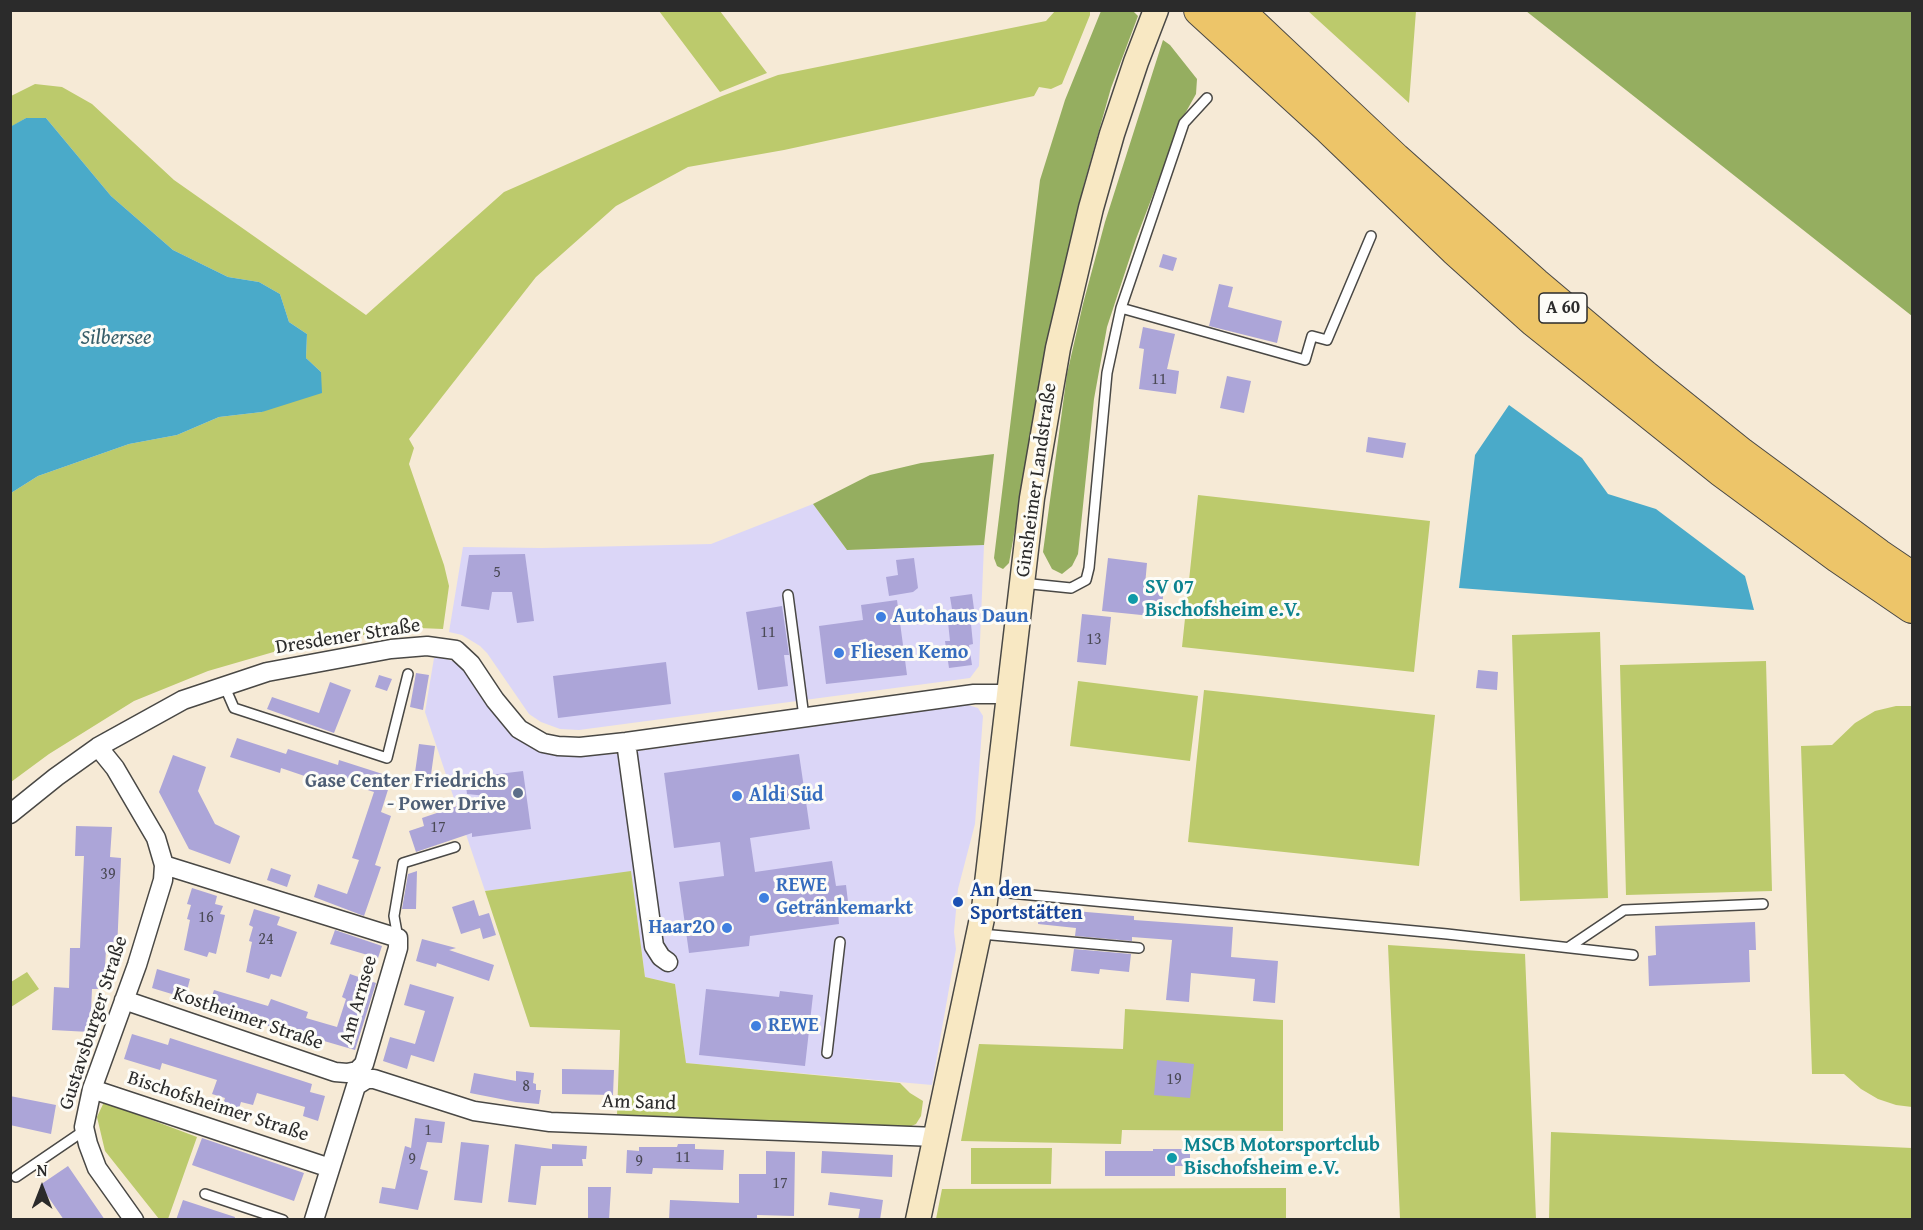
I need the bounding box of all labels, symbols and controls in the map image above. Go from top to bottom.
road number: A 60 [1539,293,1587,323]
water label: Silbersee [81,326,151,352]
house number: 11 [1151,370,1167,390]
street label: Ginsheimer Landstraße [1011,381,1063,579]
house number: 5 [493,563,501,583]
place label: SV 07 Bischofsheim e.V. [1145,576,1300,623]
marker: SV 07 Bischofsheim e.V. [1126,592,1140,606]
place label: Autohaus Daun [893,605,1029,629]
marker: Autohaus Daun [874,610,888,624]
street label: Dresdener Straße [274,614,422,660]
house number: 11 [760,623,776,643]
house number: 13 [1086,630,1102,650]
place label: Fliesen Kemo [851,641,968,665]
marker: Fliesen Kemo [832,646,846,660]
place label: Gase Center Friedrichs - Power Drive [305,770,506,817]
place label: Aldi Süd [749,784,824,808]
marker: Gase Center Friedrichs - Power Drive [511,786,525,800]
marker: Aldi Süd [730,789,744,803]
house number: 17 [430,818,446,838]
house number: 39 [100,865,116,885]
place label: REWE Getränkemarkt [776,874,913,921]
place label: An den Sportstätten [970,879,1082,926]
marker: REWE Getränkemarkt [757,891,771,905]
marker: An den Sportstätten [951,895,965,909]
house number: 16 [198,908,214,928]
place label: Haar2O [648,916,715,940]
marker: Haar2O [720,921,734,935]
house number: 24 [258,930,274,950]
street label: Gustavsburger Straße [55,933,133,1113]
street label: Am Arnsee [335,953,383,1047]
street label: Kostheimer Straße [170,982,326,1056]
place label: REWE [768,1014,819,1038]
marker: REWE [749,1019,763,1033]
street label: Bischofsheimer Straße [124,1066,312,1148]
house number: 19 [1166,1070,1182,1090]
house number: 8 [522,1077,530,1097]
street label: Am Sand [602,1090,676,1116]
house number: 1 [424,1121,432,1141]
place label: MSCB Motorsportclub Bischofsheim e.V. [1184,1134,1380,1181]
house number: 11 [675,1148,691,1168]
house number: 9 [408,1150,416,1170]
marker: MSCB Motorsportclub Bischofsheim e.V. [1165,1151,1179,1165]
house number: 9 [635,1152,643,1172]
north arrow [12,1158,72,1218]
text: N [37,1158,47,1182]
house number: 17 [772,1174,788,1194]

